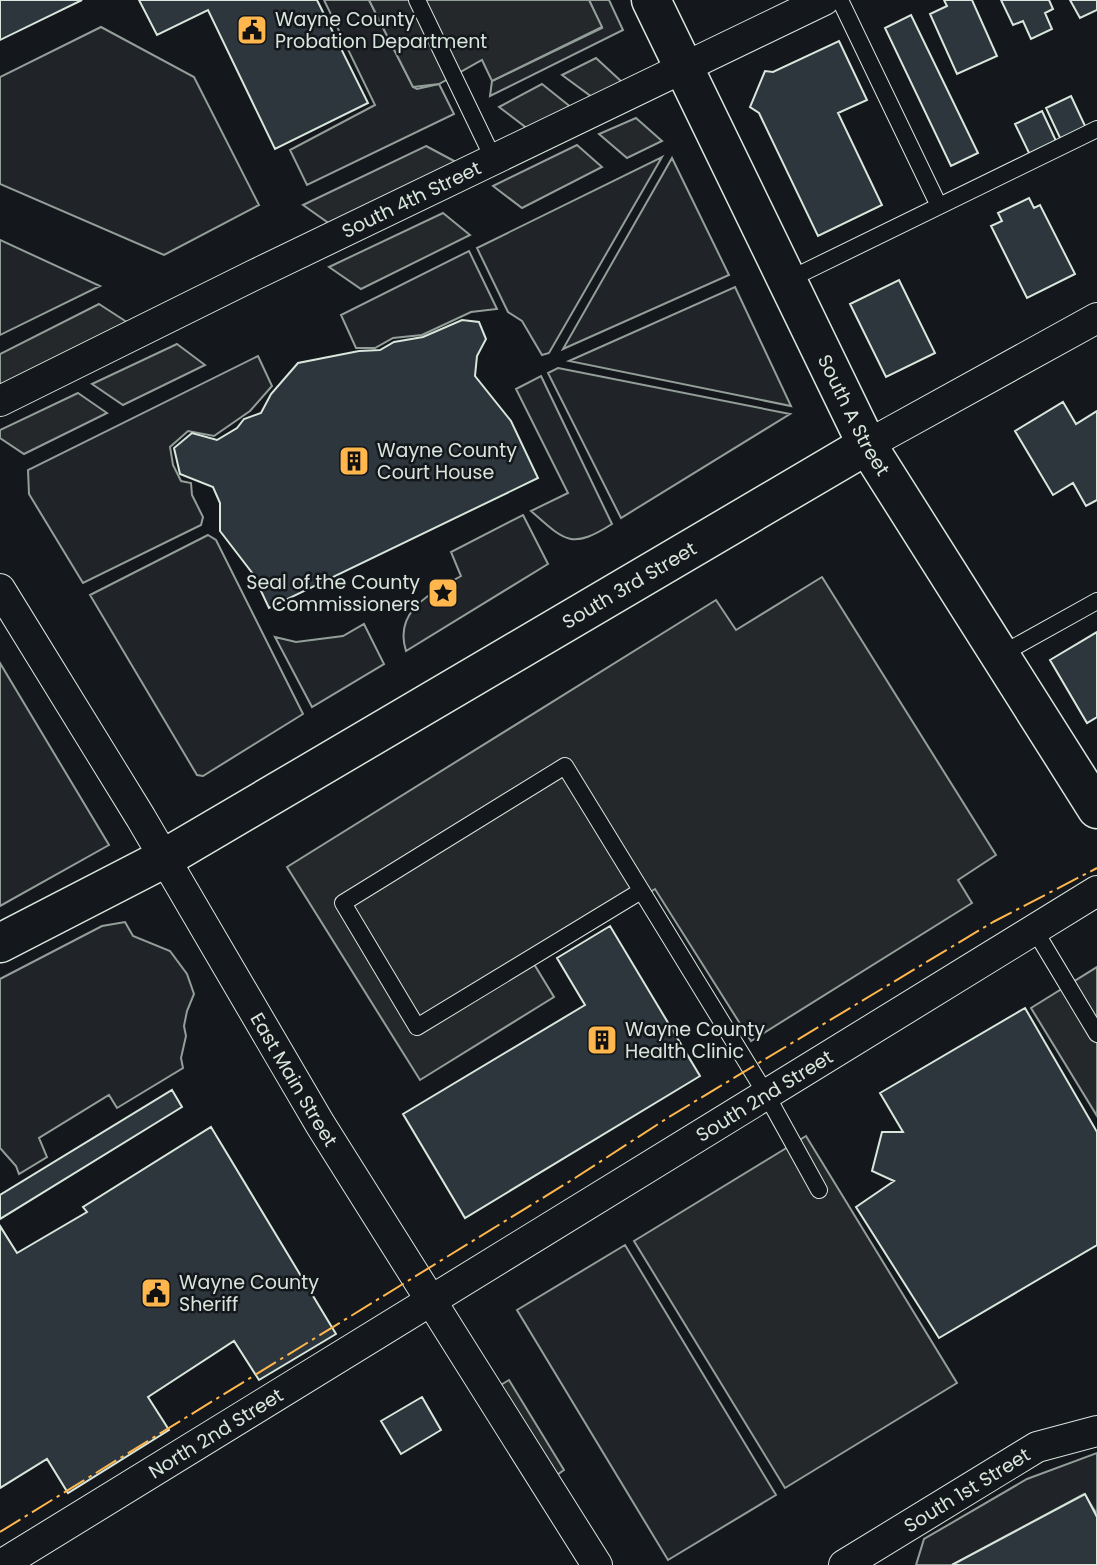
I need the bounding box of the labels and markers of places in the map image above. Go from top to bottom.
place label: Wayne County Probation Department [275,6,487,55]
public building icon: Wayne County Probation Department [235,13,269,47]
place label: Wayne County Court House [377,437,517,486]
building icon: Wayne County Court House [337,444,371,478]
place label: Seal of the County Commissioners [246,569,420,618]
place icon: Seal of the County Commissioners [426,576,460,610]
place label: Wayne County Health Clinic [625,1016,765,1065]
building icon: Wayne County Health Clinic [585,1023,619,1057]
place label: Wayne County Sheriff [179,1269,319,1318]
public building icon: Wayne County Sheriff [139,1276,173,1310]

